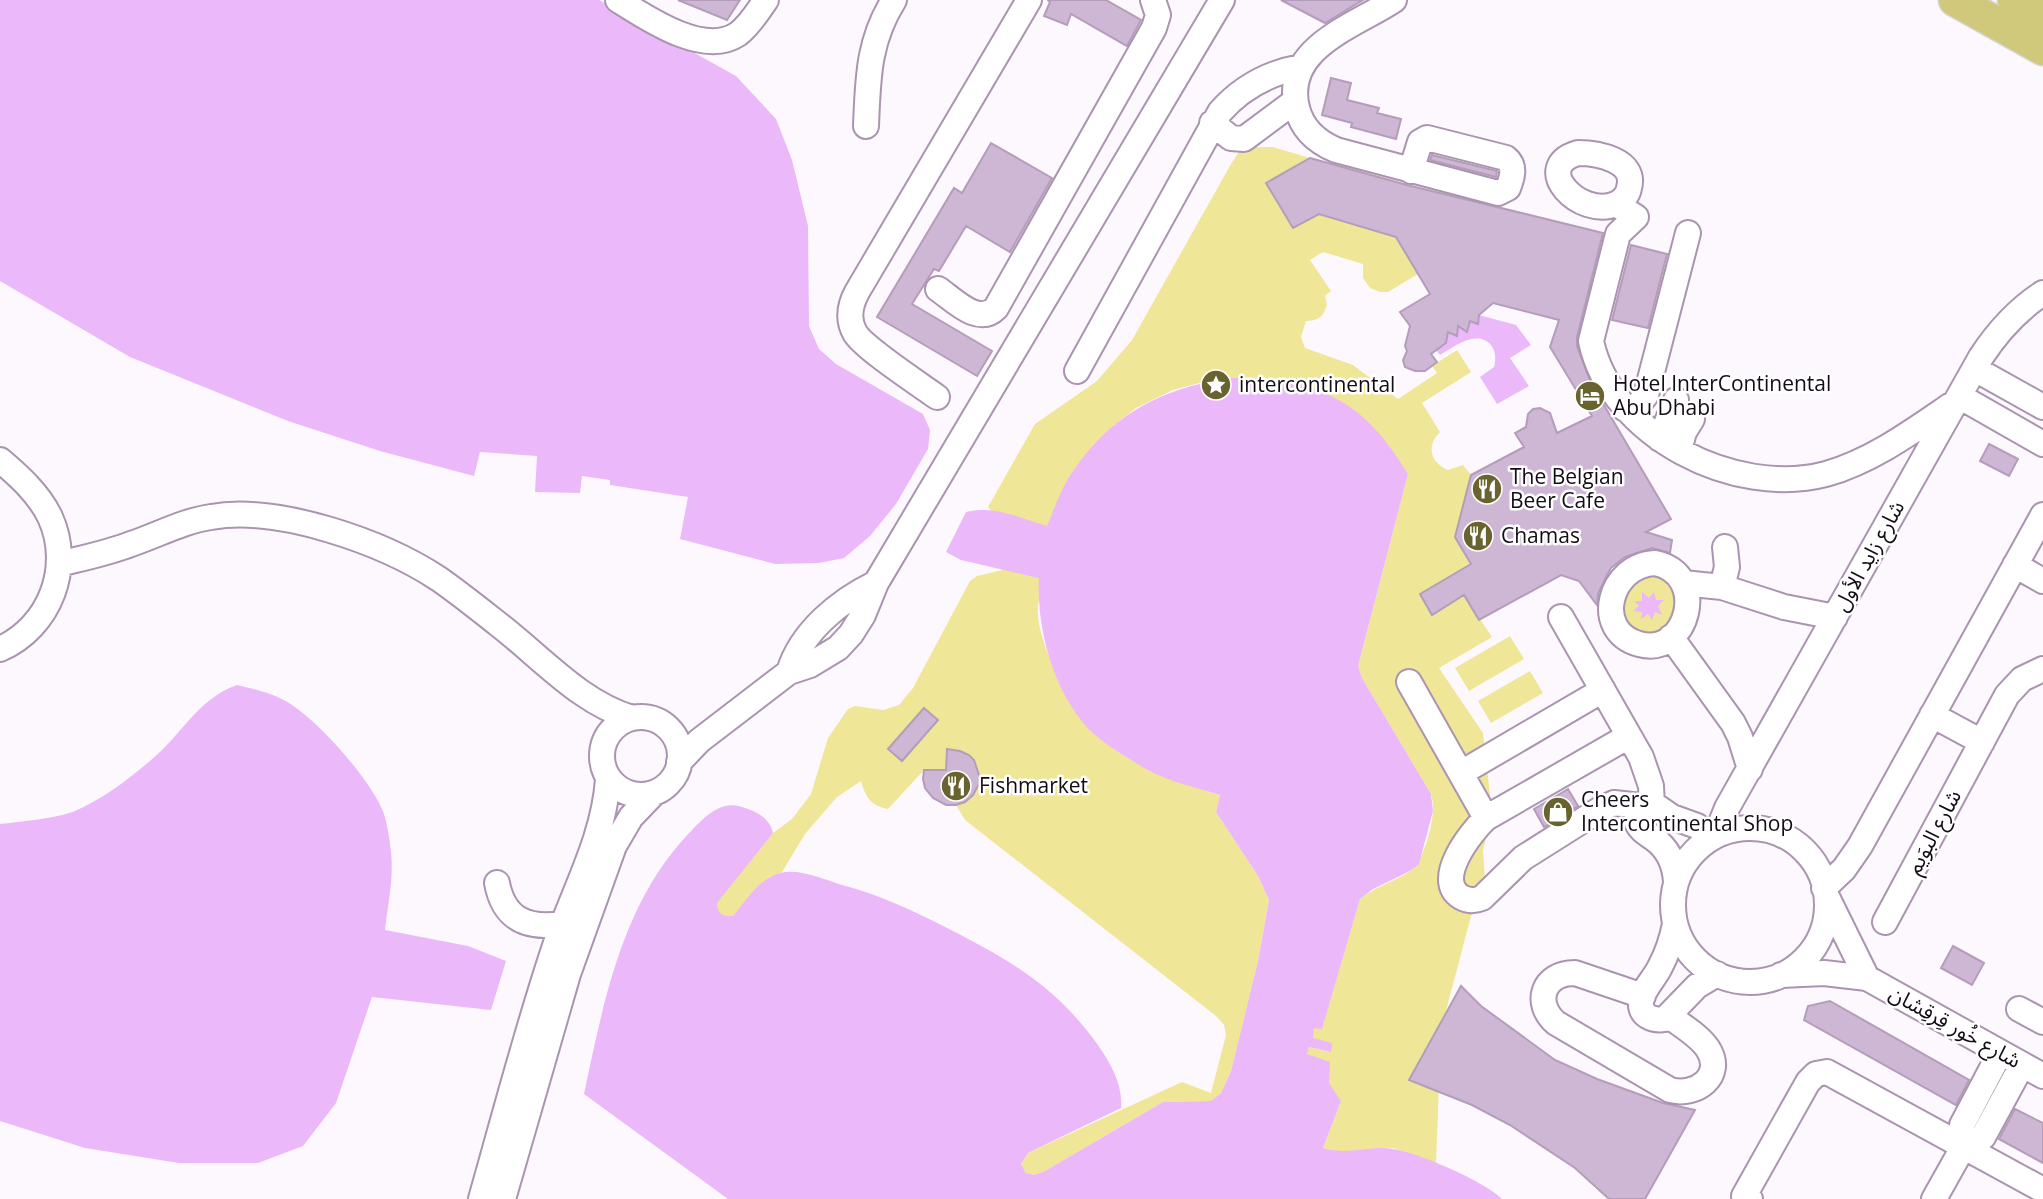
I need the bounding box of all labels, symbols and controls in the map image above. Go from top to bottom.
place icon: intercontinental [1199,368,1233,402]
place label: Hotel InterContinental Abu Dhabi [1613,369,1831,421]
place label: intercontinental [1239,370,1395,398]
hotel icon: Hotel InterContinental Abu Dhabi [1573,379,1607,413]
place label: The Belgian Beer Cafe [1510,462,1624,514]
restaurant icon: The Belgian Beer Cafe [1470,472,1504,506]
street label: شارع زايد الأول [1826,495,1912,617]
restaurant icon: Chamas [1461,519,1495,553]
place label: Chamas [1501,521,1580,549]
restaurant icon: Fishmarket [939,769,973,803]
place label: Fishmarket [979,771,1088,799]
street label: شارع البوَيم [1899,784,1969,880]
place label: Cheers Intercontinental Shop [1581,785,1793,837]
shop icon: Cheers Intercontinental Shop [1541,795,1575,829]
street label: شارع خُور قِرقِشان [1884,978,2026,1076]

